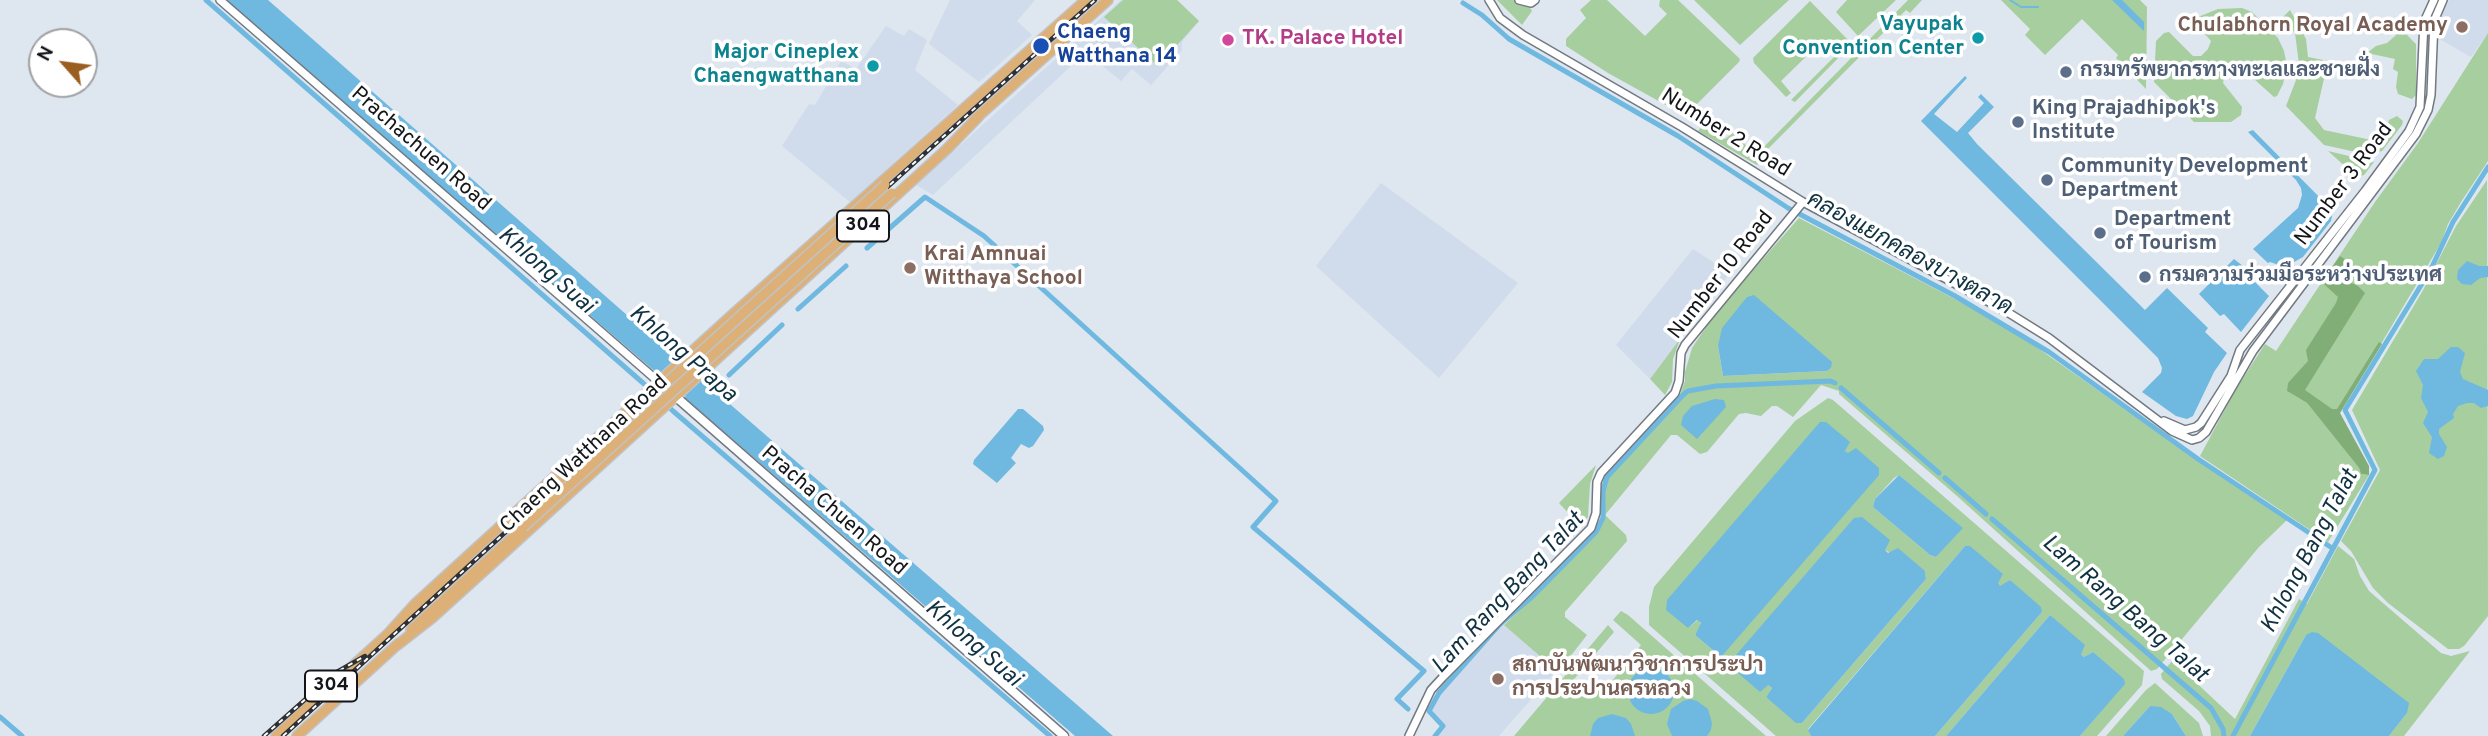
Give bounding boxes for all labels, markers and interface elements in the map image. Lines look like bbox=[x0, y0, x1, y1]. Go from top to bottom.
place label: Vayupak Convention Center bbox=[1782, 13, 1964, 63]
place label: Chulabhorn Royal Academy bbox=[2178, 14, 2448, 40]
marker: Chulabhorn Royal Academy bbox=[2454, 19, 2470, 35]
place label: Chaeng Watthana 14 bbox=[1057, 21, 1177, 71]
place label: TK. Palace Hotel bbox=[1242, 27, 1403, 53]
north arrow bbox=[28, 28, 98, 98]
marker: Vayupak Convention Center bbox=[1970, 30, 1986, 46]
marker: TK. Palace Hotel bbox=[1220, 32, 1236, 48]
marker: Chaeng Watthana 14 bbox=[1031, 36, 1051, 56]
place label: Major Cineplex Chaengwatthana bbox=[693, 41, 859, 91]
text: N bbox=[32, 42, 60, 66]
marker: Major Cineplex Chaengwatthana bbox=[865, 58, 881, 74]
place label: กรมทรัพยากรทางทะเลและชายฝั่ง bbox=[2080, 59, 2380, 85]
marker: กรมทรัพยากรทางทะเลและชายฝั่ง bbox=[2058, 64, 2074, 80]
street label: Prachachuen Road bbox=[345, 82, 495, 218]
street label: Number 2 Road bbox=[1656, 84, 1794, 184]
place label: King Prajadhipok's Institute bbox=[2032, 97, 2216, 147]
marker: King Prajadhipok's Institute bbox=[2010, 114, 2026, 130]
street label: Number 3 Road bbox=[2291, 118, 2399, 252]
place label: Community Development Department bbox=[2061, 155, 2308, 205]
marker: Community Development Department bbox=[2039, 172, 2055, 188]
water label: คลองแยกคลองบางตลาด bbox=[1801, 187, 2017, 323]
street label: Number 10 Road bbox=[1664, 207, 1780, 345]
place label: Department of Tourism bbox=[2114, 208, 2231, 258]
road number: 304 bbox=[837, 210, 889, 242]
water label: Khlong Suai bbox=[491, 223, 599, 321]
marker: Department of Tourism bbox=[2092, 225, 2108, 241]
place label: Krai Amnuai Witthaya School bbox=[924, 243, 1083, 293]
marker: Krai Amnuai Witthaya School bbox=[902, 260, 918, 276]
place label: กรมความร่วมมือระหว่างประเทศ bbox=[2159, 264, 2442, 290]
marker: กรมความร่วมมือระหว่างประเทศ bbox=[2137, 269, 2153, 285]
water label: Khlong Prapa bbox=[622, 301, 742, 409]
street label: Chaeng Watthana Road bbox=[496, 371, 674, 539]
street label: Pracha Chuen Road bbox=[755, 442, 911, 582]
water label: Khlong Bang Talat bbox=[2256, 466, 2366, 638]
water label: Lam Rang Bang Talat bbox=[1427, 508, 1591, 680]
water label: Lam Rang Bang Talat bbox=[2035, 530, 2213, 690]
water label: Khlong Suai bbox=[918, 596, 1026, 694]
place label: สถาบันพัฒนาวิชาการประปา การประปานครหลวง bbox=[1512, 654, 1764, 704]
road number: 304 bbox=[305, 670, 357, 702]
marker: สถาบันพัฒนาวิชาการประปา การประปานครหลวง bbox=[1490, 671, 1506, 687]

